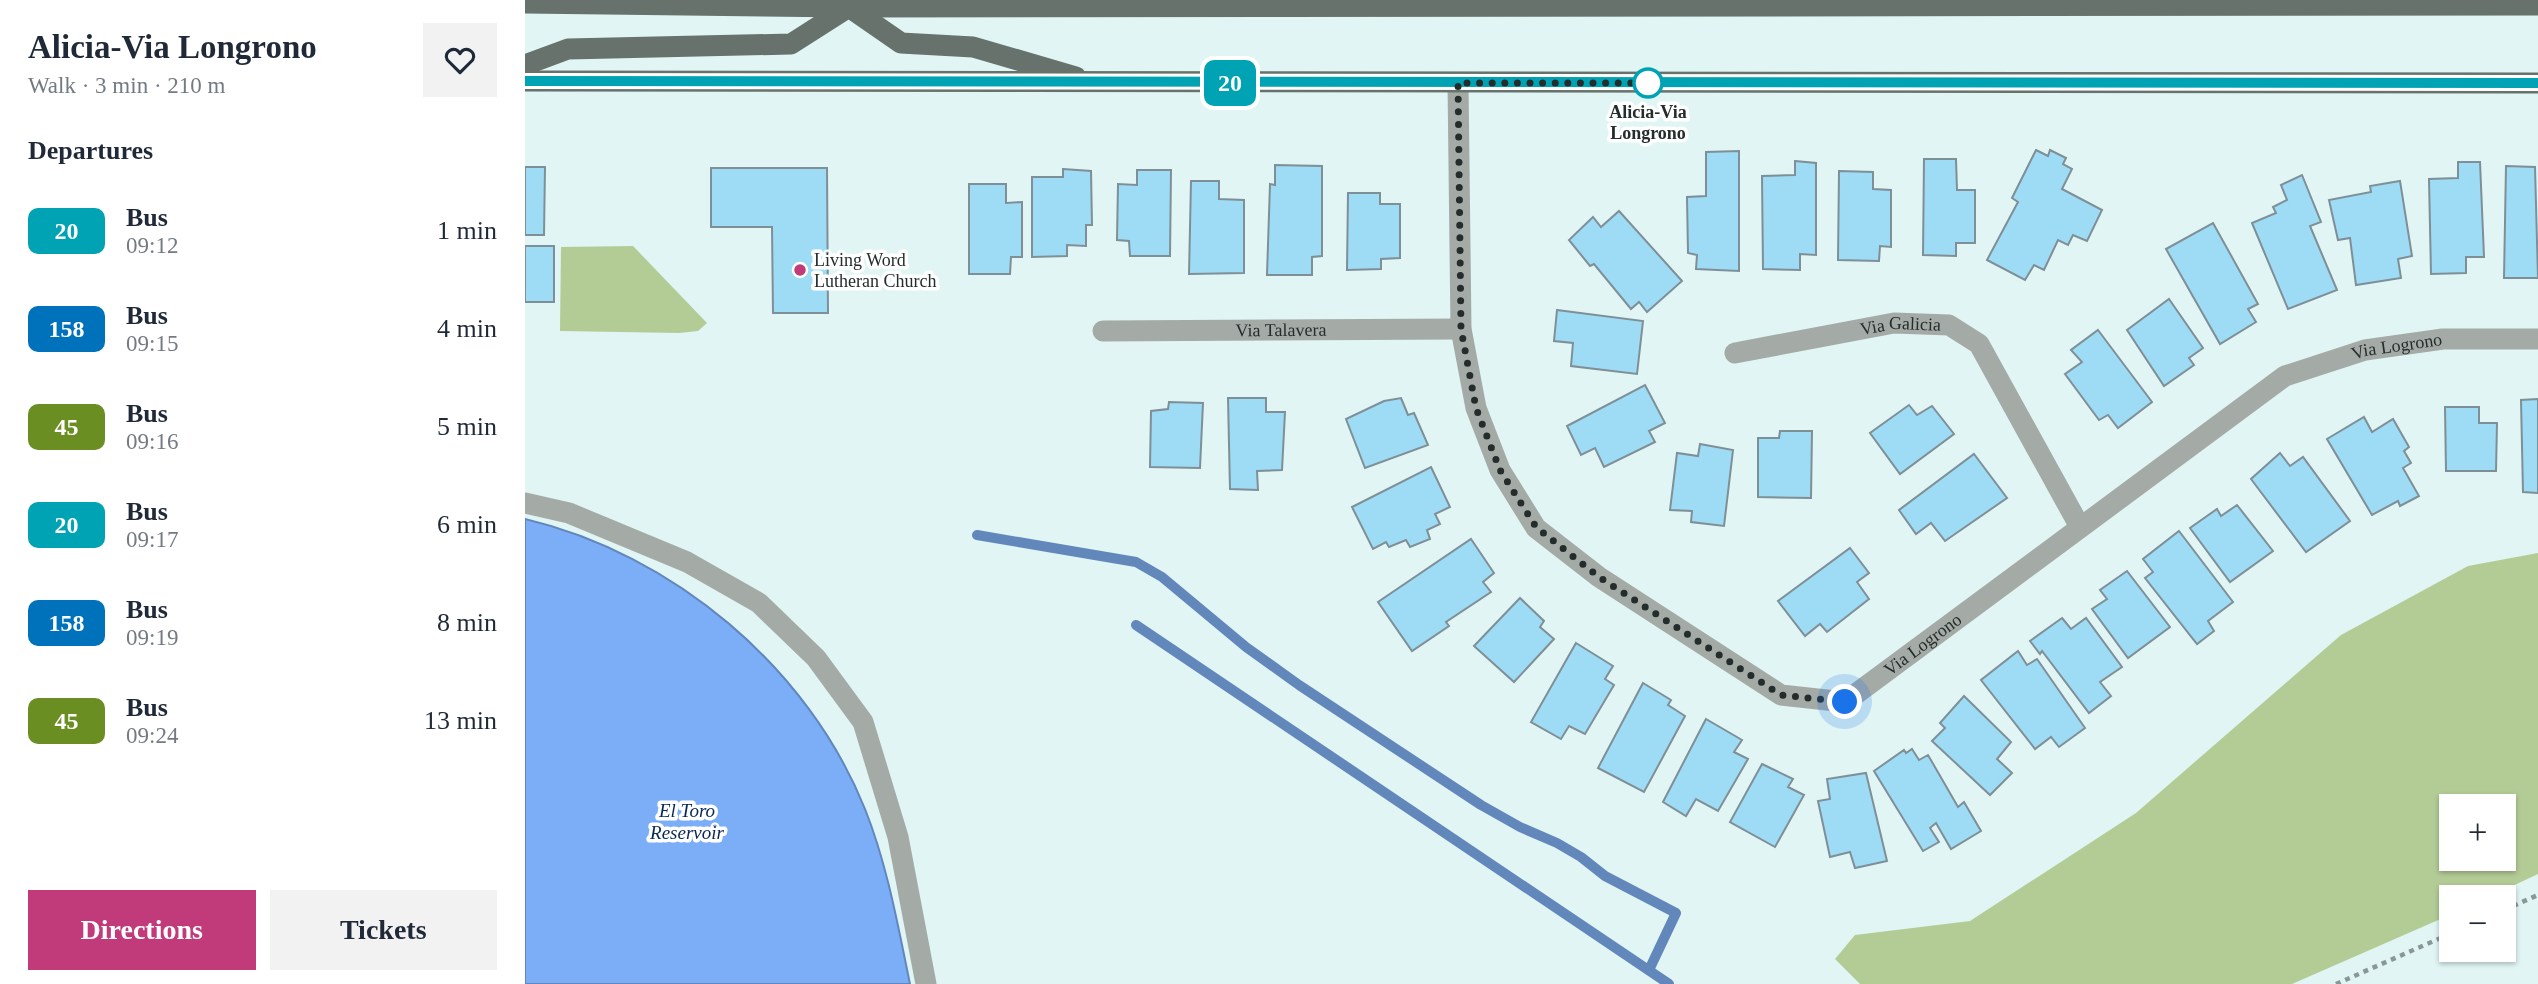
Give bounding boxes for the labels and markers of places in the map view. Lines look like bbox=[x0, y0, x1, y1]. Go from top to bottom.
marker: Alicia-Via Longrono bbox=[1633, 68, 1663, 98]
place label: Alicia-Via Longrono bbox=[1609, 102, 1687, 143]
place label: Living Word Lutheran Church bbox=[814, 250, 936, 291]
marker: Living Word Lutheran Church bbox=[792, 262, 808, 278]

